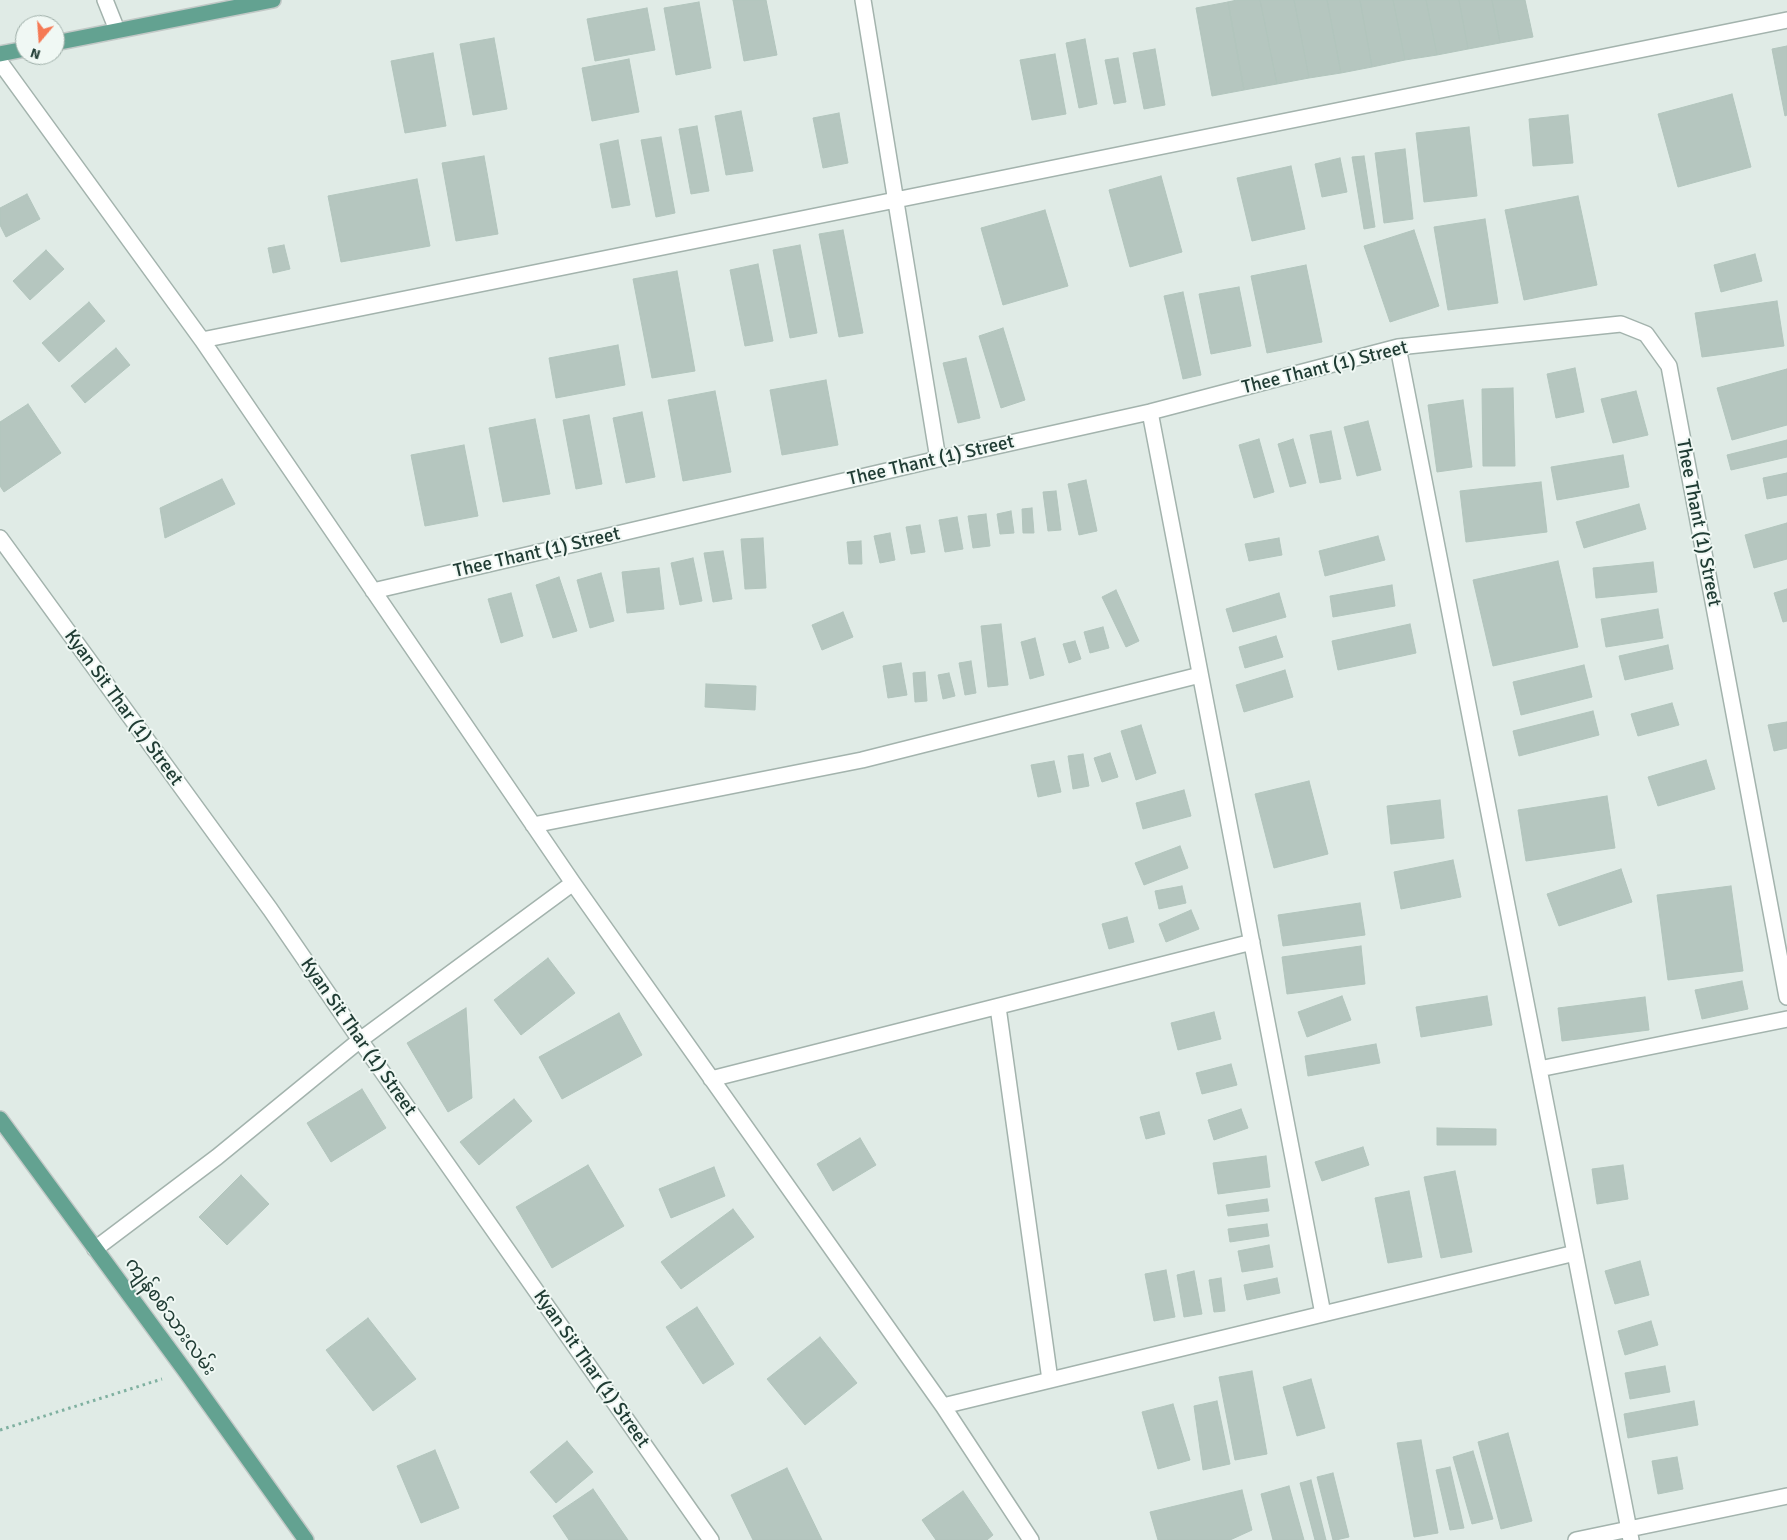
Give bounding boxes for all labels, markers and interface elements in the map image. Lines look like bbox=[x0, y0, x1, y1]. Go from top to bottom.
north arrow bbox=[15, 15, 65, 65]
text: N bbox=[28, 44, 43, 63]
street label: Thee Thant (1) Street bbox=[1240, 336, 1410, 400]
street label: Thee Thant (1) Street bbox=[846, 431, 1016, 491]
street label: Thee Thant (1) Street bbox=[1671, 437, 1725, 609]
street label: Thee Thant (1) Street bbox=[452, 523, 622, 583]
street label: Kyan Sit Thar (1) Street bbox=[59, 626, 187, 790]
street label: Kyan Sit Thar (1) Street bbox=[295, 954, 421, 1120]
street label: ကျန်စစ်သားလမ်း bbox=[120, 1254, 220, 1380]
street label: Kyan Sit Thar (1) Street bbox=[528, 1286, 654, 1452]

